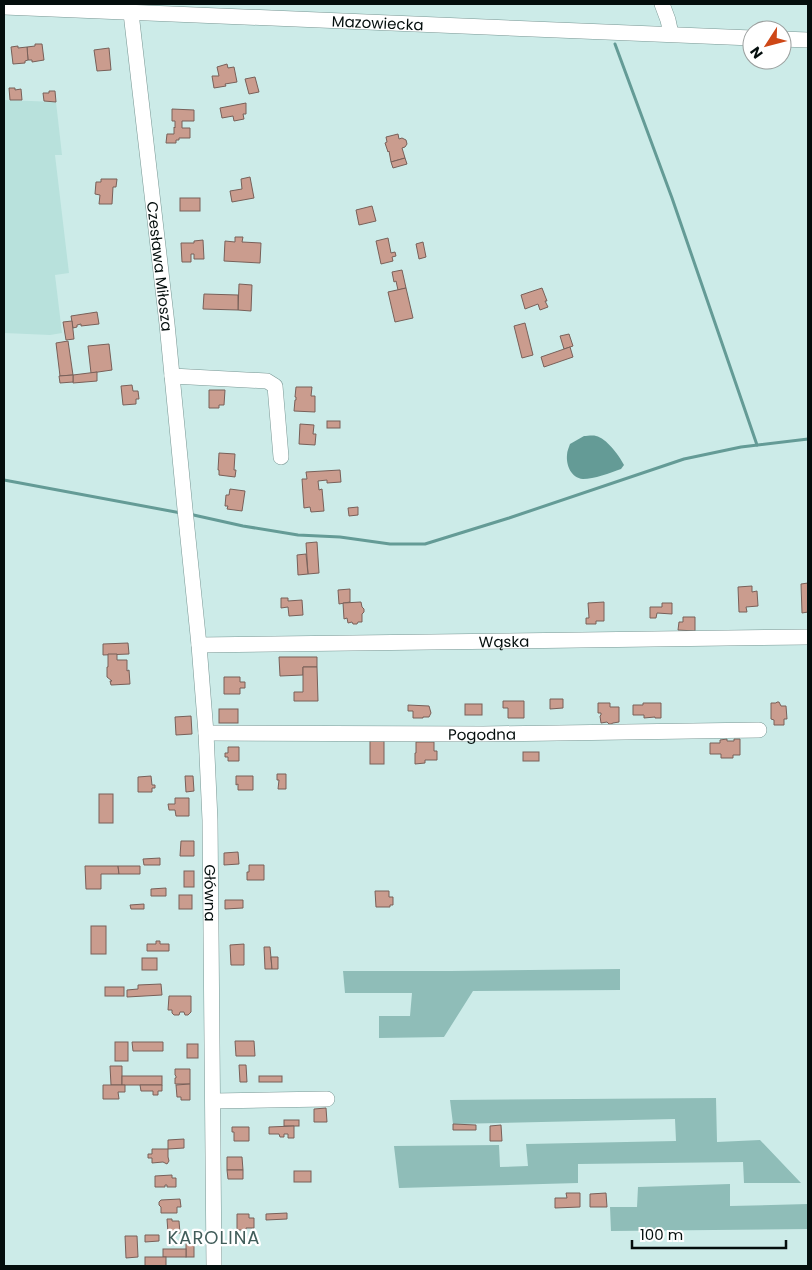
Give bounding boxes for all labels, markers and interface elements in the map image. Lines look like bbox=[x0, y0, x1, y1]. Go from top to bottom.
street label: Mazowiecka bbox=[331, 10, 424, 35]
north arrow bbox=[742, 20, 792, 70]
text: N bbox=[745, 43, 768, 63]
street label: Czesława Miłosza bbox=[142, 200, 178, 332]
street label: Wąska bbox=[479, 630, 529, 652]
street label: Pogodna bbox=[448, 723, 516, 745]
street label: Główna bbox=[200, 864, 221, 922]
scale bar bbox=[632, 1218, 786, 1250]
text: 100 m bbox=[640, 1224, 683, 1245]
district label: KAROLINA bbox=[168, 1225, 261, 1250]

